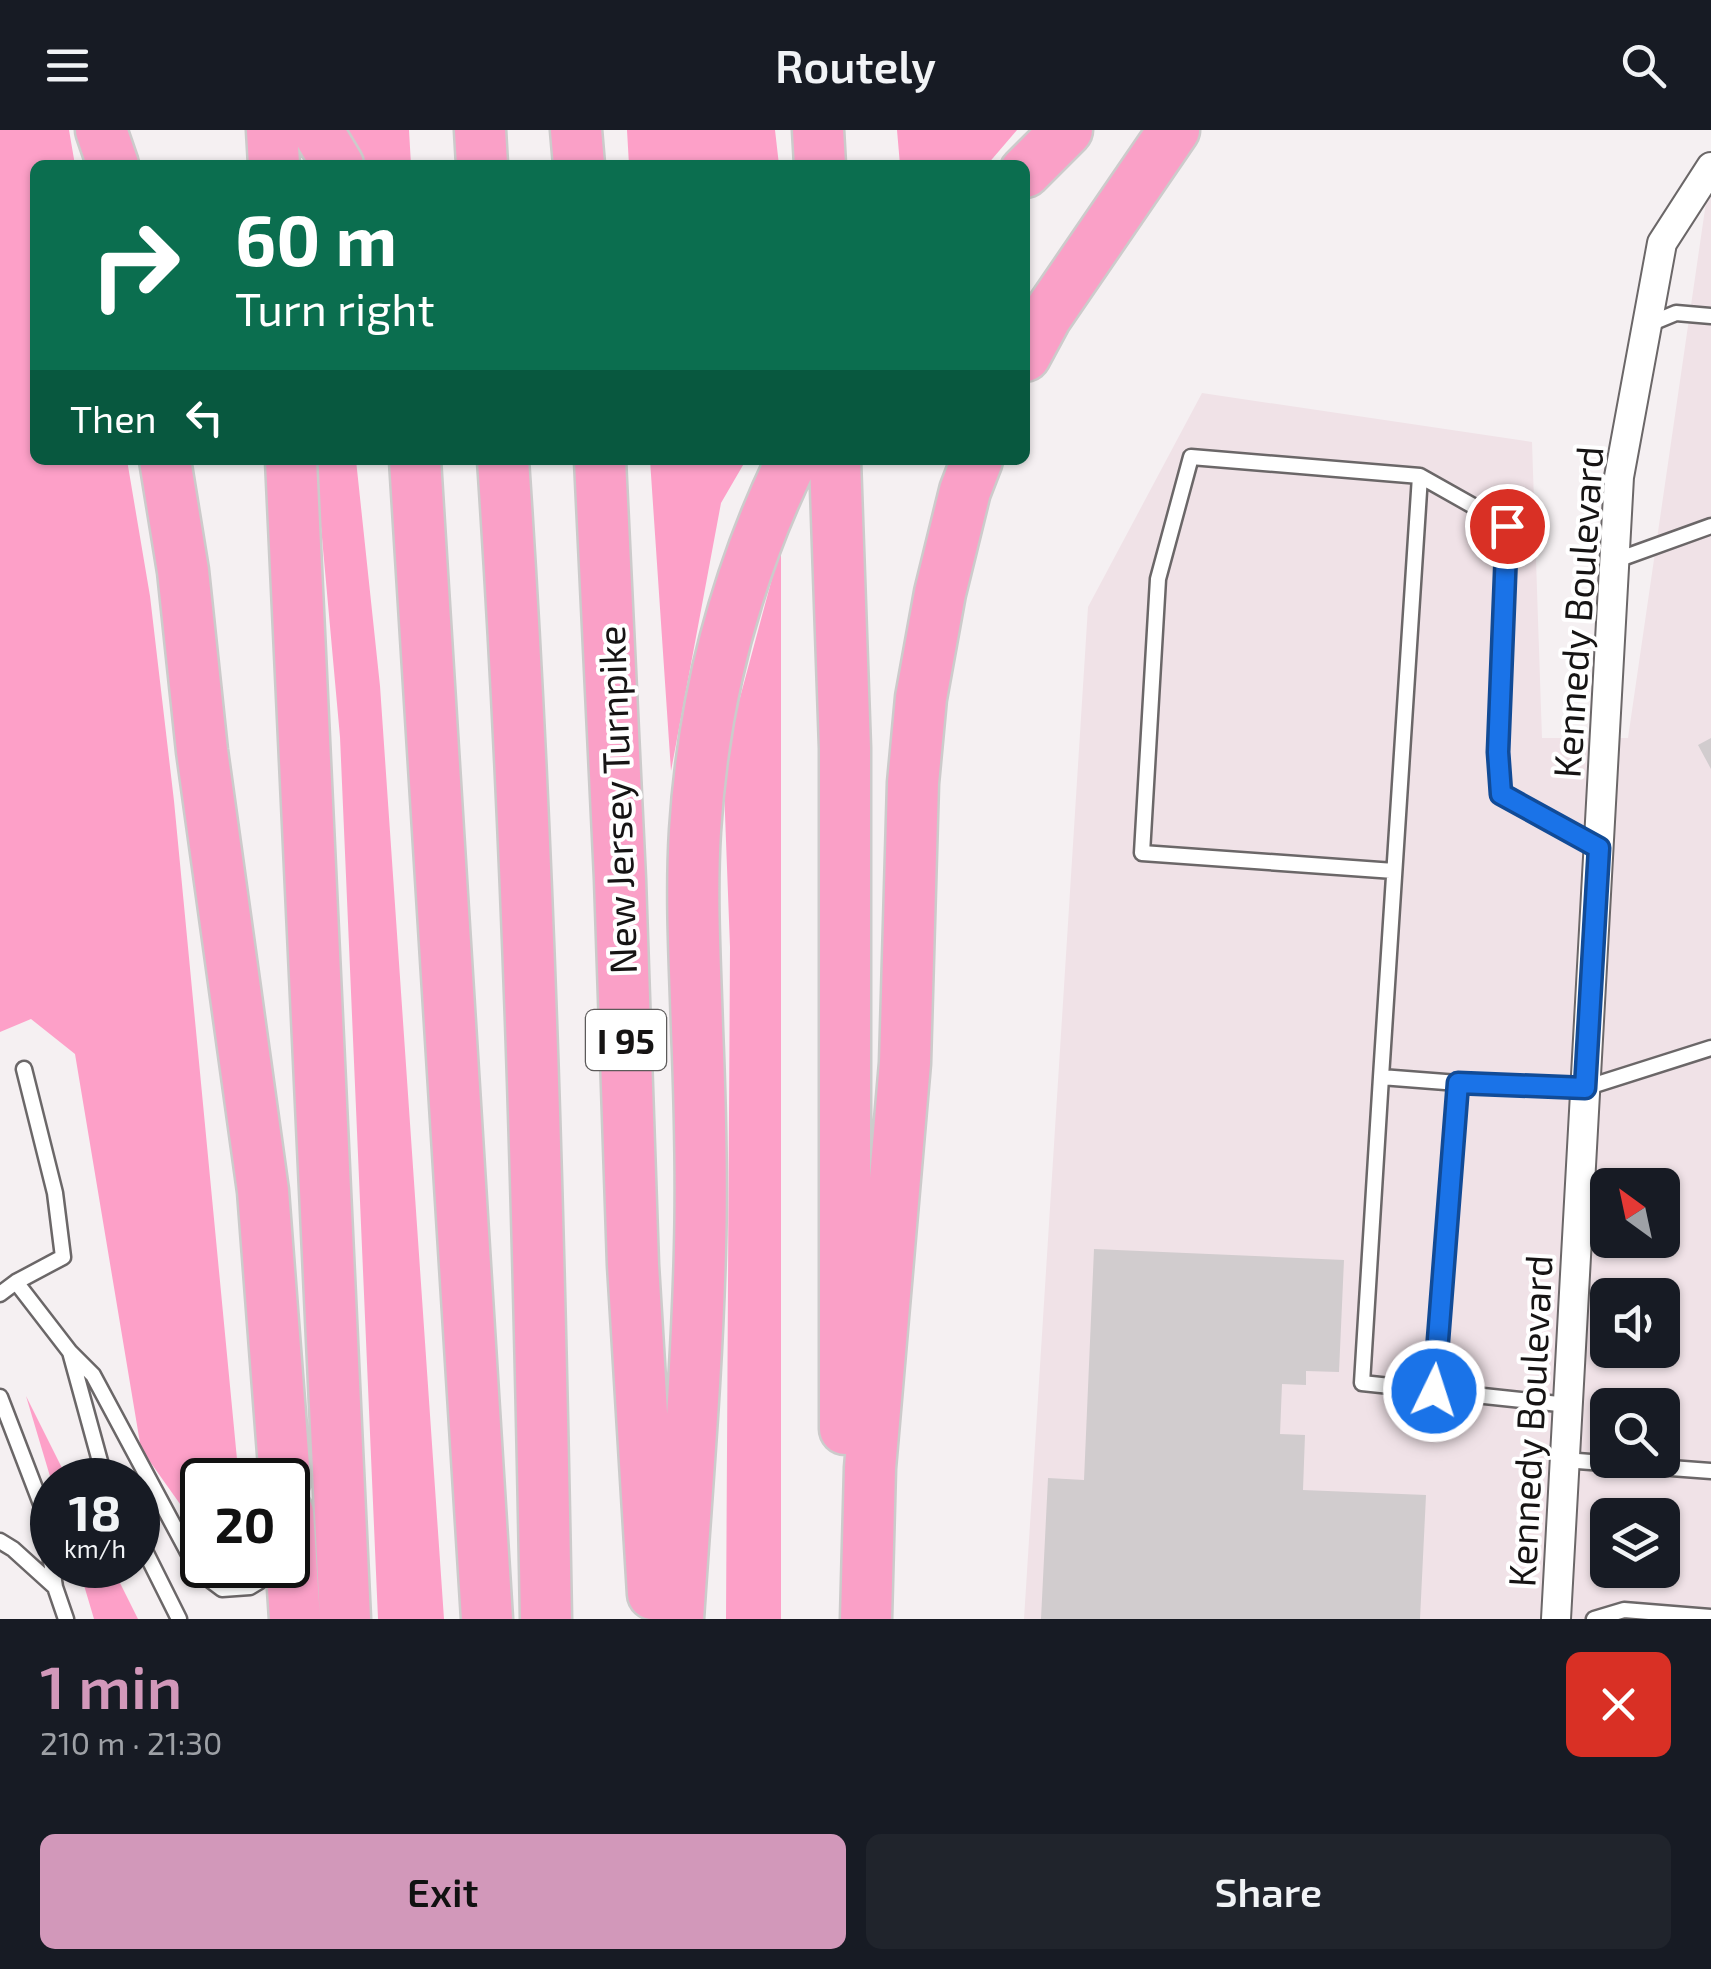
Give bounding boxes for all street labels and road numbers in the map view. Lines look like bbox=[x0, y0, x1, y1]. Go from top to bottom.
street label: Kennedy Boulevard bbox=[1542, 445, 1612, 779]
street label: New Jersey Turnpike bbox=[587, 625, 645, 975]
road number: I 95 bbox=[586, 1010, 666, 1070]
street label: Kennedy Boulevard bbox=[1497, 1254, 1561, 1588]

